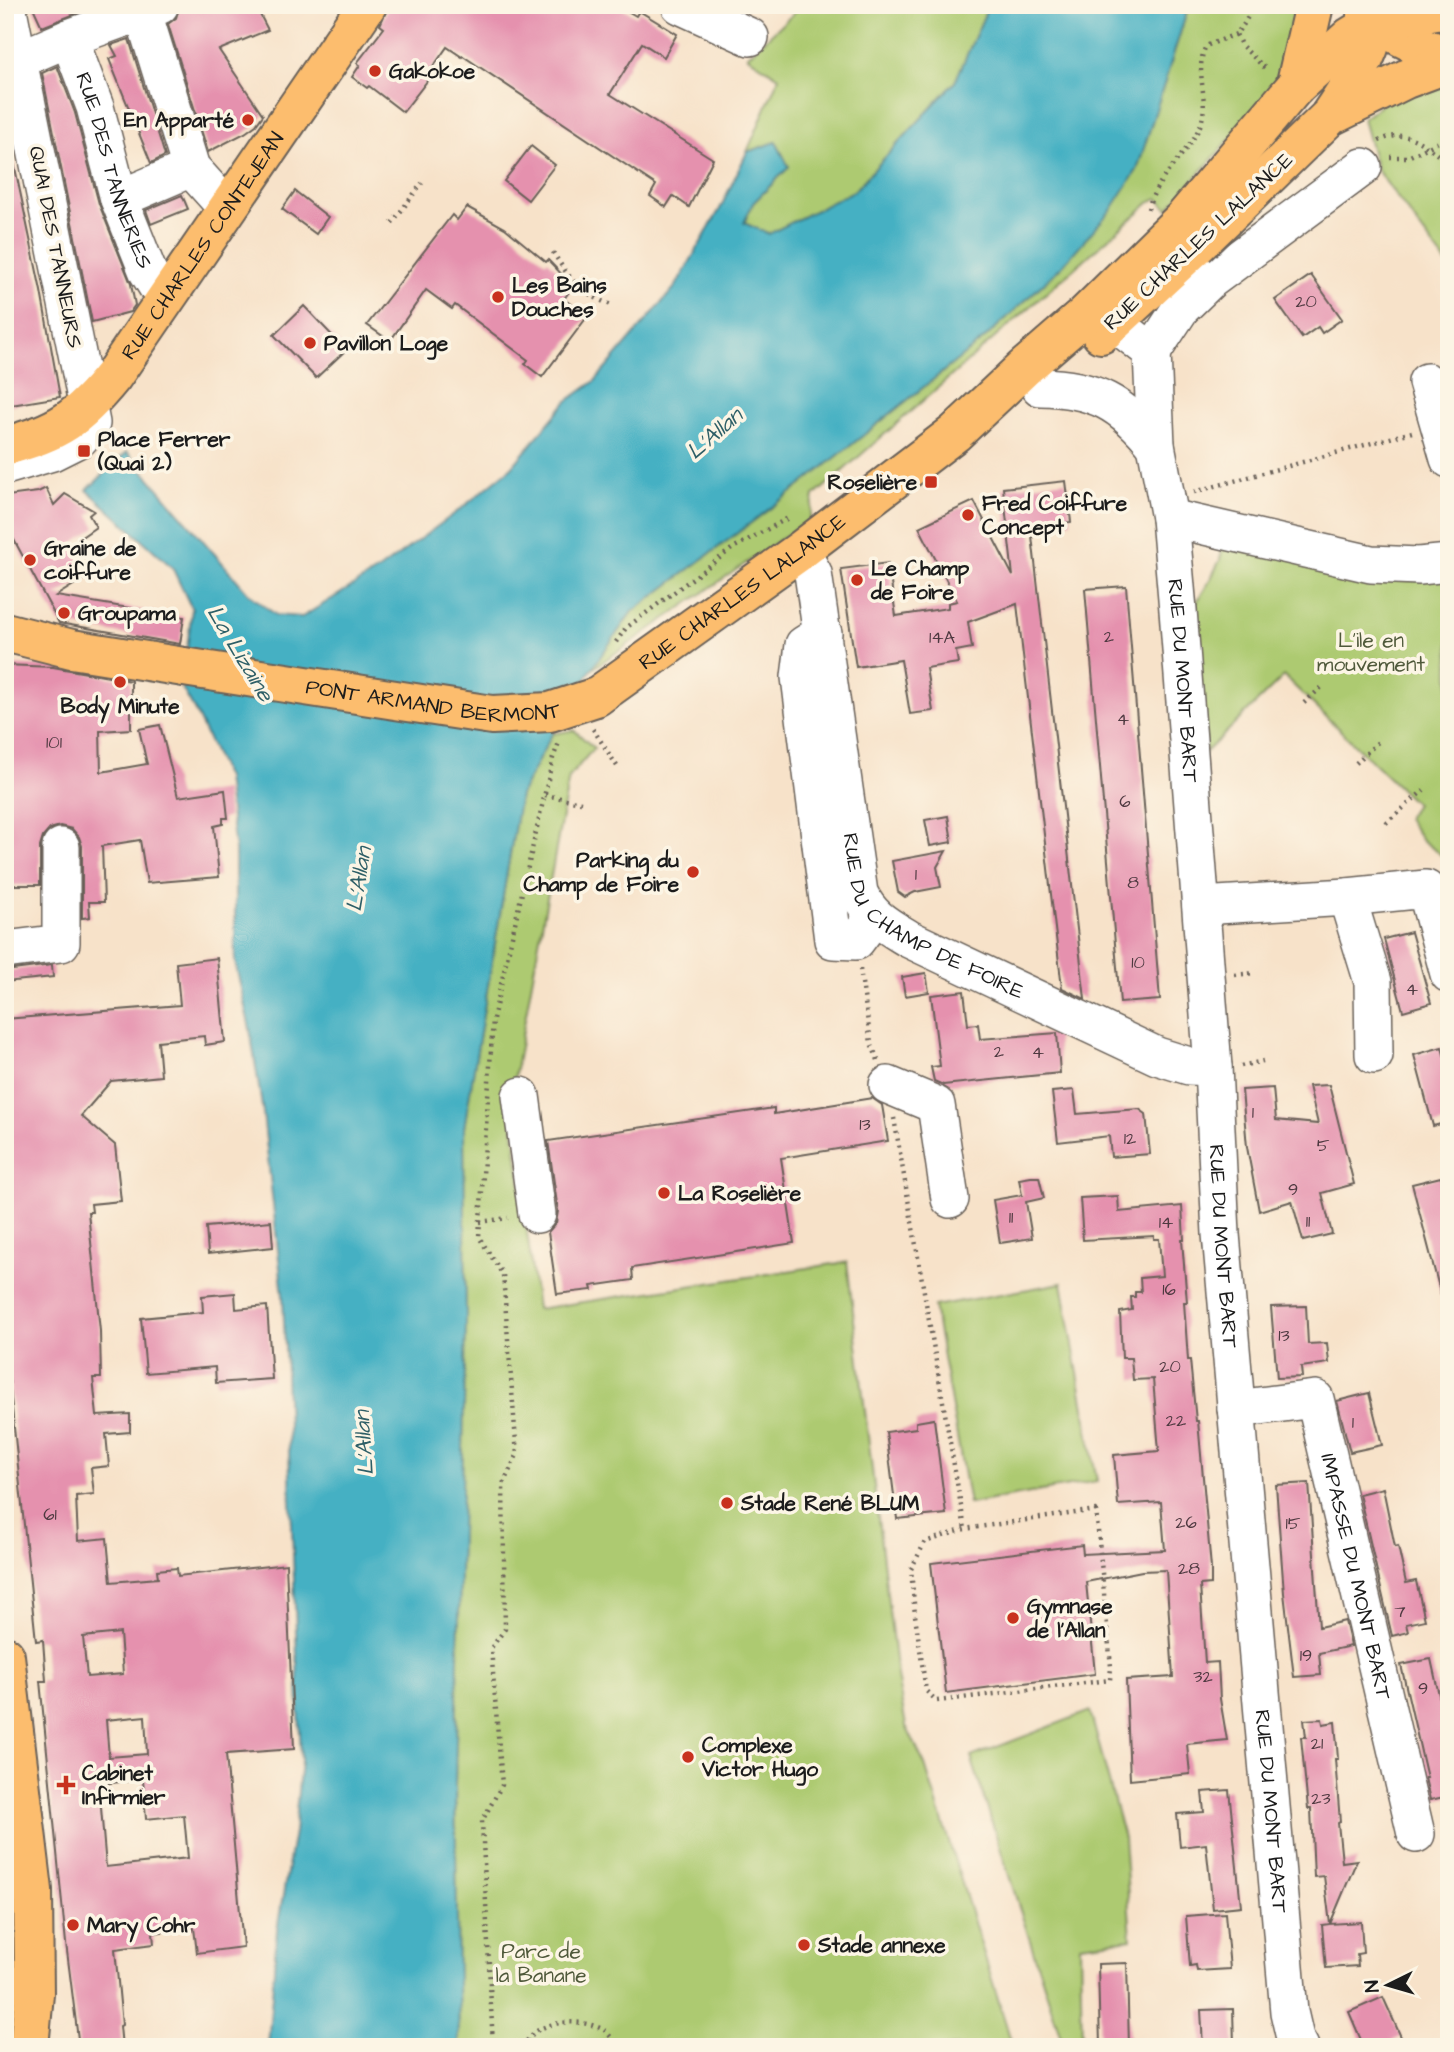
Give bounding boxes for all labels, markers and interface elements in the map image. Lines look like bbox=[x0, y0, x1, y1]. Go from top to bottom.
place label: Gakokoe bbox=[389, 57, 476, 86]
marker: Gakokoe bbox=[367, 63, 383, 79]
street label: RUE DES TANNERIES bbox=[68, 68, 159, 273]
place label: En Apparté bbox=[124, 106, 235, 136]
marker: En Apparté bbox=[240, 112, 256, 128]
street label: RUE CHARLES CONTEJEAN bbox=[114, 126, 291, 366]
street label: QUAI DES TANNEURS bbox=[22, 144, 89, 351]
street label: RUE CHARLES LALANCE bbox=[1097, 145, 1300, 337]
place label: Les Bains Douches bbox=[512, 271, 607, 324]
marker: Les Bains Douches bbox=[490, 289, 506, 305]
house number: 20 bbox=[1295, 289, 1317, 314]
place label: Pavillon Loge bbox=[324, 329, 449, 360]
marker: Pavillon Loge bbox=[302, 335, 318, 351]
water label: L'Allan bbox=[680, 399, 751, 467]
place label: Place Ferrer (Quai 2) bbox=[97, 425, 231, 478]
marker: Place Ferrer (Quai 2) bbox=[76, 443, 92, 459]
place label: Roselière bbox=[828, 468, 918, 497]
marker: Roselière bbox=[923, 474, 939, 490]
place label: Fred Coiffure Concept bbox=[982, 489, 1128, 543]
street label: RUE CHARLES LALANCE bbox=[633, 507, 852, 677]
marker: Fred Coiffure Concept bbox=[960, 507, 976, 523]
place label: Graine de coiffure bbox=[44, 534, 137, 587]
marker: Graine de coiffure bbox=[22, 552, 38, 568]
place label: Le Champ de Foire bbox=[870, 554, 970, 607]
marker: Le Champ de Foire bbox=[849, 572, 865, 588]
street label: RUE DU MONT BART bbox=[1160, 578, 1205, 785]
place label: Groupama bbox=[78, 599, 176, 629]
water label: La Lizaine bbox=[199, 600, 282, 709]
marker: Groupama bbox=[56, 605, 72, 621]
house number: 2 bbox=[1104, 624, 1115, 649]
house number: 14A bbox=[929, 625, 956, 650]
park label: L'ile en mouvement bbox=[1317, 626, 1425, 679]
street label: PONT ARMAND BERMONT bbox=[304, 672, 566, 730]
marker: Body Minute bbox=[112, 674, 128, 690]
place label: Body Minute bbox=[60, 692, 180, 724]
house number: 4 bbox=[1117, 707, 1129, 732]
house number: 101 bbox=[46, 730, 62, 755]
house number: 6 bbox=[1119, 789, 1131, 814]
street label: RUE DU CHAMP DE FOIRE bbox=[836, 831, 1029, 1006]
water label: L'Allan bbox=[338, 842, 380, 914]
place label: Parking du Champ de Foire bbox=[524, 846, 680, 900]
house number: 1 bbox=[915, 862, 917, 887]
marker: Parking du Champ de Foire bbox=[685, 864, 701, 880]
house number: 8 bbox=[1127, 870, 1139, 895]
house number: 10 bbox=[1131, 950, 1145, 975]
house number: 4 bbox=[1406, 977, 1418, 1002]
house number: 2 bbox=[994, 1039, 1005, 1064]
house number: 4 bbox=[1032, 1040, 1044, 1065]
house number: 1 bbox=[1252, 1100, 1254, 1125]
house number: 13 bbox=[859, 1112, 871, 1137]
house number: 12 bbox=[1124, 1126, 1137, 1151]
house number: 5 bbox=[1317, 1133, 1330, 1158]
street label: RUE DU MONT BART bbox=[1202, 1144, 1245, 1350]
house number: 9 bbox=[1288, 1177, 1298, 1202]
place label: La Roselière bbox=[678, 1179, 802, 1208]
marker: La Roselière bbox=[656, 1185, 672, 1201]
house number: 11 bbox=[1009, 1205, 1013, 1230]
house number: 11 bbox=[1306, 1209, 1310, 1234]
house number: 14 bbox=[1159, 1210, 1173, 1235]
house number: 16 bbox=[1162, 1277, 1176, 1302]
house number: 13 bbox=[1278, 1323, 1290, 1348]
house number: 20 bbox=[1159, 1354, 1181, 1379]
water label: L'Allan bbox=[346, 1407, 382, 1476]
house number: 22 bbox=[1166, 1408, 1187, 1433]
house number: 1 bbox=[1352, 1410, 1354, 1435]
street label: IMPASSE DU MONT BART bbox=[1313, 1451, 1399, 1704]
place label: Stade René BLUM bbox=[740, 1489, 920, 1518]
marker: Stade René BLUM bbox=[719, 1495, 735, 1511]
house number: 61 bbox=[43, 1502, 57, 1527]
house number: 26 bbox=[1175, 1510, 1197, 1535]
house number: 15 bbox=[1285, 1511, 1301, 1536]
house number: 28 bbox=[1178, 1556, 1200, 1581]
place label: Gymnase de l'Allan bbox=[1026, 1592, 1113, 1645]
house number: 7 bbox=[1394, 1599, 1406, 1624]
marker: Gymnase de l'Allan bbox=[1005, 1610, 1021, 1626]
house number: 19 bbox=[1300, 1643, 1312, 1668]
house number: 32 bbox=[1193, 1664, 1213, 1689]
house number: 9 bbox=[1418, 1676, 1428, 1701]
street label: RUE DU MONT BART bbox=[1248, 1708, 1294, 1915]
place label: Complexe Victor Hugo bbox=[701, 1731, 818, 1786]
house number: 21 bbox=[1311, 1731, 1323, 1756]
marker: Complexe Victor Hugo bbox=[680, 1749, 696, 1765]
place label: Cabinet Infirmier bbox=[82, 1759, 166, 1812]
marker: Cabinet Infirmier bbox=[56, 1775, 76, 1795]
house number: 23 bbox=[1311, 1786, 1331, 1811]
place label: Mary Cohr bbox=[87, 1911, 196, 1943]
marker: Mary Cohr bbox=[65, 1917, 81, 1933]
place label: Stade annexe bbox=[817, 1931, 946, 1960]
park label: Parc de la Banane bbox=[495, 1937, 587, 1990]
marker: Stade annexe bbox=[796, 1937, 812, 1953]
north arrow bbox=[1352, 1951, 1422, 2021]
text: N bbox=[1359, 1979, 1387, 1993]

